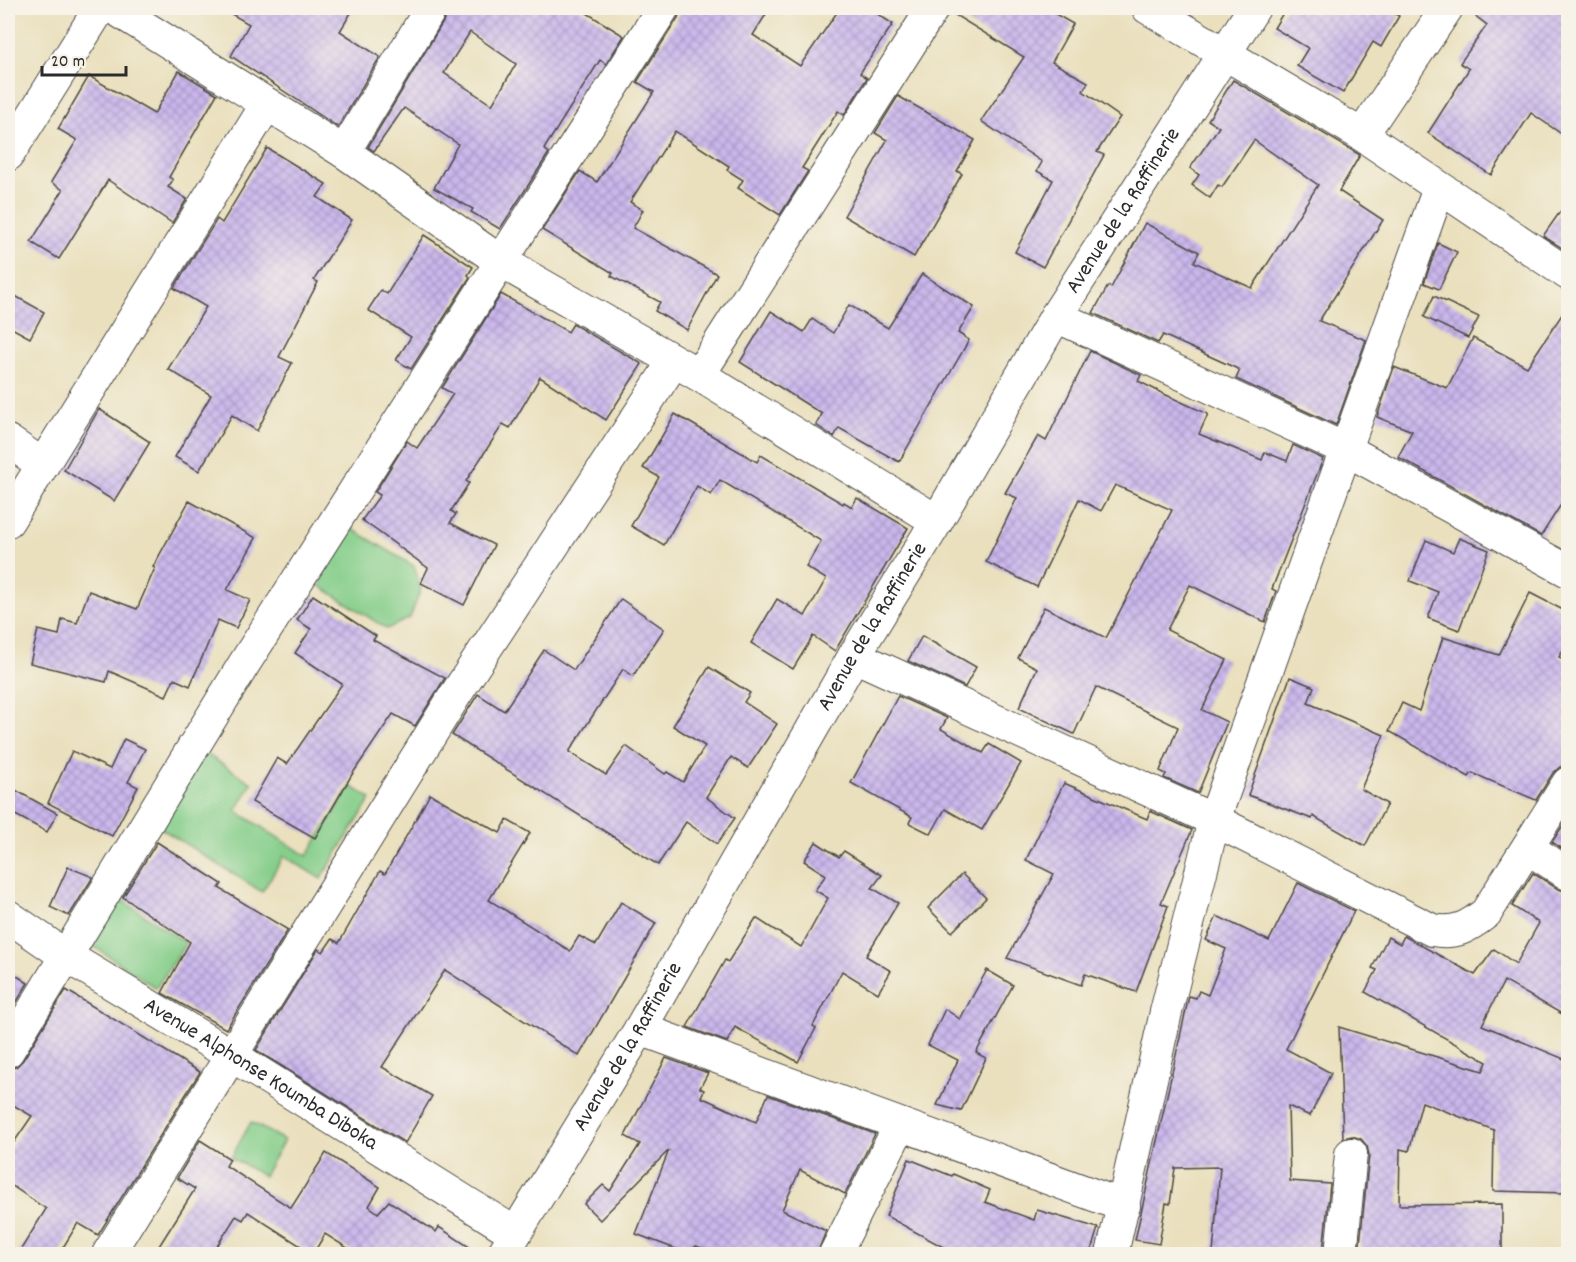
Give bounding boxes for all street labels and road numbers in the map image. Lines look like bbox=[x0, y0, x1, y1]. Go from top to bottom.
street label: Avenue de la Raffinerie bbox=[1059, 122, 1189, 300]
street label: Avenue de la Raffinerie bbox=[810, 537, 936, 717]
street label: Avenue de la Raffinerie bbox=[566, 957, 691, 1137]
street label: Avenue Alphonse Koumba Diboka bbox=[137, 990, 384, 1159]

